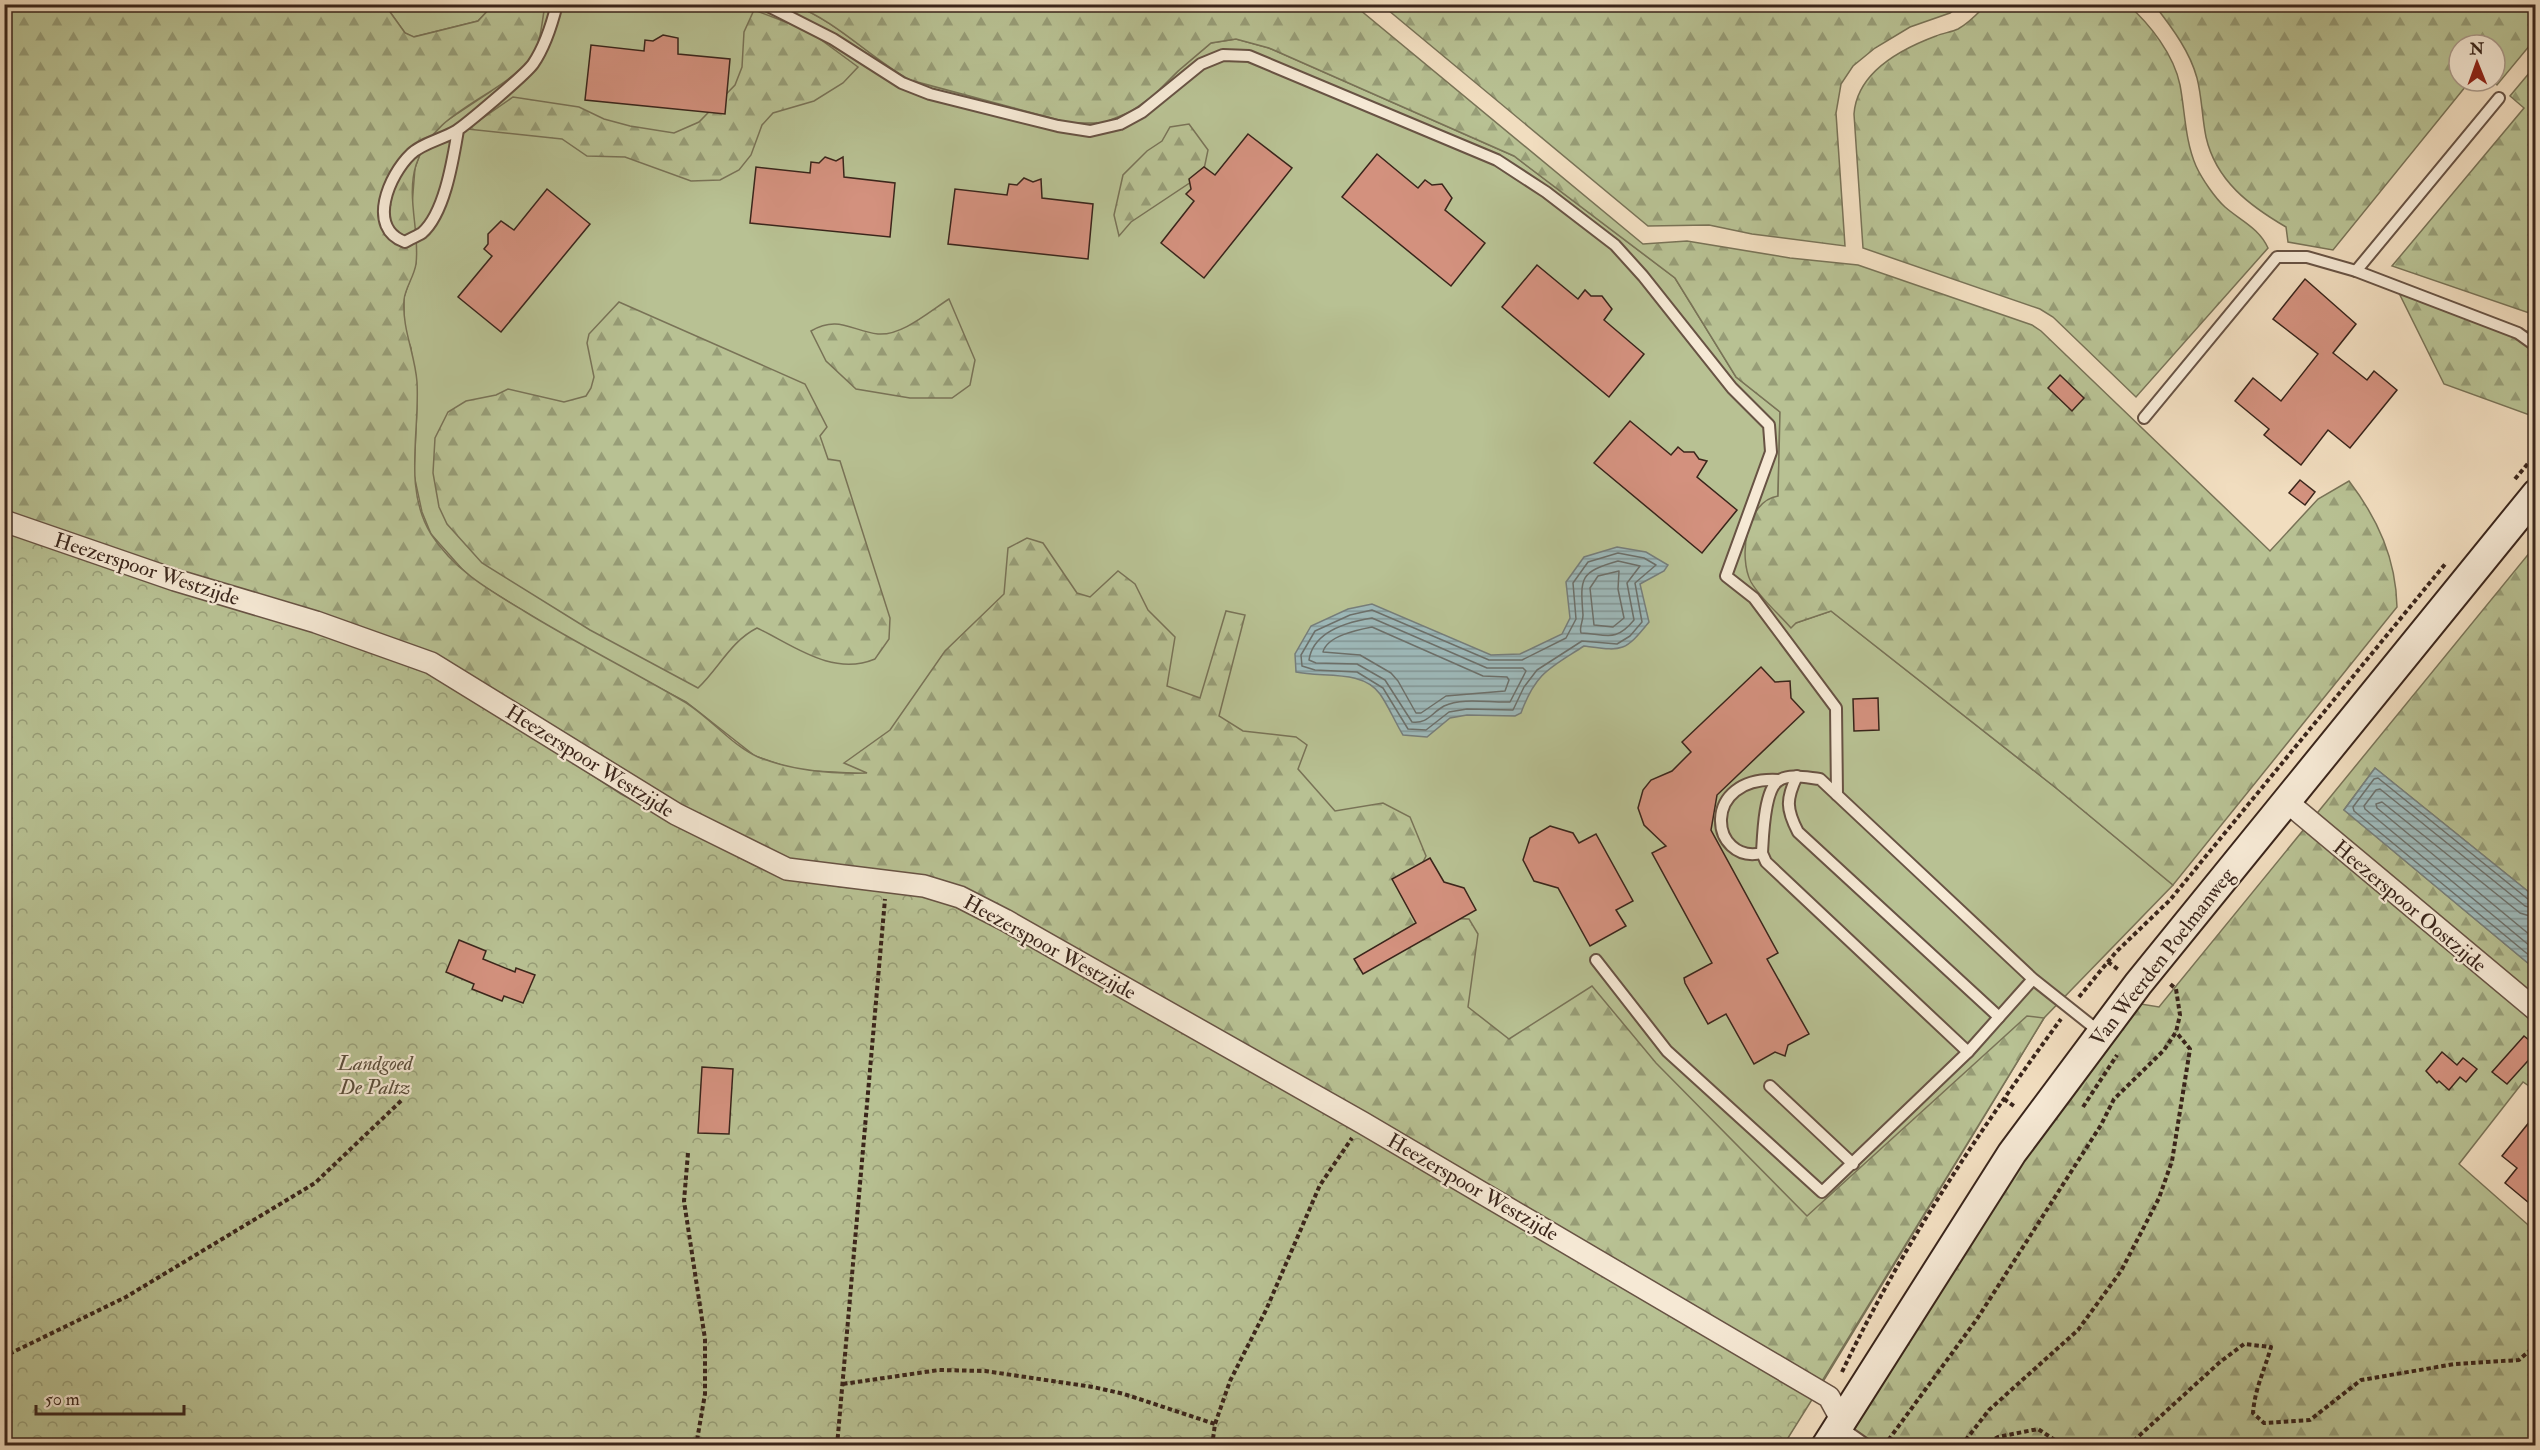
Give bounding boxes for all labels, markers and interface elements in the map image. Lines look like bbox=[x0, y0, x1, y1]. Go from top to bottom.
north arrow bbox=[2447, 33, 2507, 93]
text: N bbox=[2468, 39, 2485, 59]
street label: Heezerspoor Westzijde bbox=[51, 527, 243, 612]
street label: Heezerspoor Westzijde bbox=[501, 699, 679, 824]
street label: Heezerspoor Oostzijde bbox=[2327, 834, 2492, 979]
street label: Van Weerden Poelmanweg bbox=[2084, 862, 2241, 1052]
street label: Heezerspoor Westzijde bbox=[959, 889, 1141, 1006]
park label: Landgoed De Paltz bbox=[336, 1050, 414, 1101]
street label: Heezerspoor Westzijde bbox=[1382, 1127, 1563, 1248]
scale bar bbox=[36, 1378, 184, 1416]
text: 50 m bbox=[45, 1388, 80, 1411]

